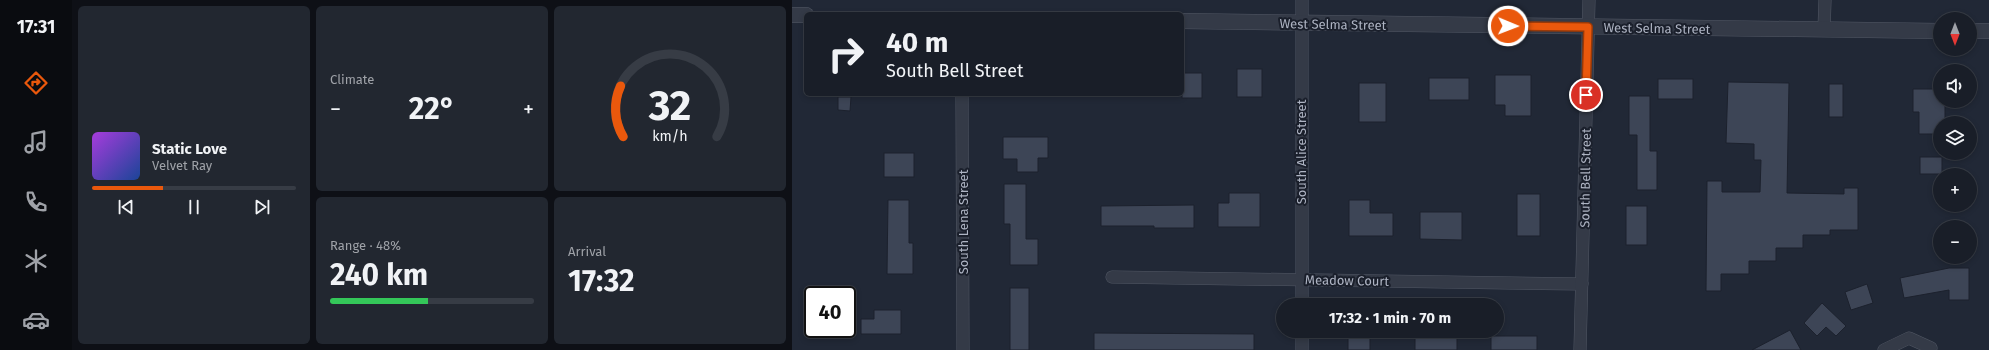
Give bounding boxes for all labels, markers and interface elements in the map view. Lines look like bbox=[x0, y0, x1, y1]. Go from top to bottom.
position arrow bbox=[1487, 5, 1529, 47]
north arrow bbox=[1933, 12, 1977, 56]
map controls bbox=[1933, 12, 1977, 264]
text: 17:31 bbox=[17, 16, 55, 38]
street label: West Selma Street bbox=[1279, 16, 1387, 33]
street label: West Selma Street bbox=[1603, 20, 1711, 37]
text: 40 m bbox=[886, 26, 949, 59]
icon: right bbox=[820, 28, 872, 80]
text: South Bell Street bbox=[886, 60, 1024, 82]
button: sound bbox=[1933, 64, 1977, 108]
icon: directions bbox=[22, 69, 50, 97]
text: Climate bbox=[330, 72, 374, 87]
pin bbox=[1569, 78, 1603, 112]
text: 32 bbox=[648, 80, 691, 130]
icon: arrive bbox=[1575, 84, 1597, 106]
text: 22° bbox=[409, 91, 455, 127]
text: − bbox=[330, 96, 341, 123]
text: + bbox=[523, 96, 534, 123]
street label: South Alice Street bbox=[1294, 99, 1309, 204]
button: layers bbox=[1933, 116, 1977, 160]
text: km/h bbox=[652, 127, 688, 144]
icon: music bbox=[22, 128, 50, 156]
street label: South Bell Street bbox=[1577, 128, 1594, 228]
text: Static Love bbox=[152, 140, 227, 158]
text: Velvet Ray bbox=[152, 158, 212, 173]
button: + bbox=[1933, 168, 1977, 212]
street label: South Lena Street bbox=[956, 169, 971, 274]
icon: phone bbox=[22, 188, 50, 216]
icon: previous bbox=[115, 196, 137, 218]
icon: pause bbox=[183, 196, 205, 218]
icon: next bbox=[251, 196, 273, 218]
button: − bbox=[1933, 220, 1977, 264]
text: Range · 48% bbox=[330, 238, 401, 253]
text: Arrival bbox=[568, 244, 606, 259]
icon: climate bbox=[22, 247, 50, 275]
text: 240 km bbox=[330, 257, 428, 293]
text: 17:32 bbox=[568, 263, 634, 299]
street label: Meadow Court bbox=[1305, 272, 1389, 289]
speed limit sign: 40 bbox=[804, 286, 856, 338]
icon: car bbox=[22, 306, 50, 334]
text: 17:32 · 1 min · 70 m bbox=[1329, 309, 1451, 327]

